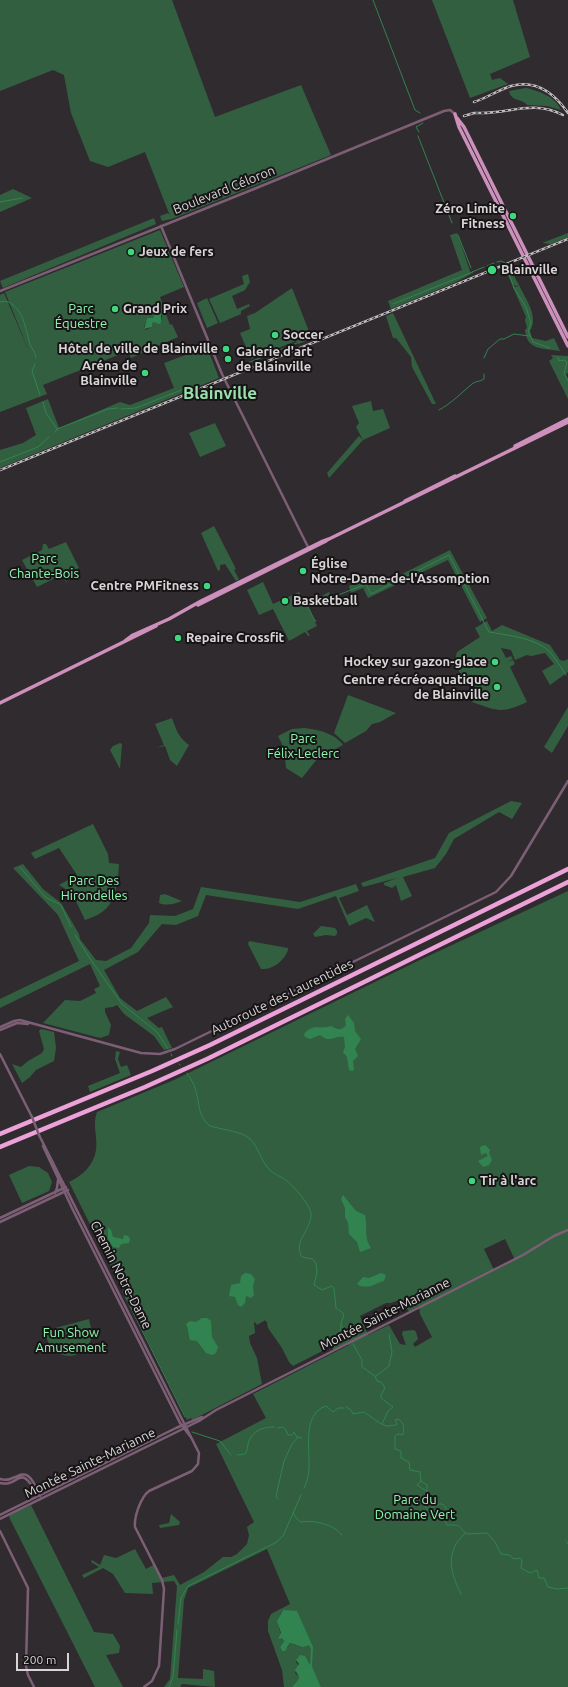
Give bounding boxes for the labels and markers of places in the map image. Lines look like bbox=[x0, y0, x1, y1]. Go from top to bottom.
place label: Zéro Limite Fitness bbox=[435, 201, 505, 232]
marker: Zéro Limite Fitness bbox=[508, 211, 518, 221]
place label: Jeux de fers bbox=[139, 244, 214, 260]
marker: Jeux de fers bbox=[126, 247, 136, 257]
place label: Blainville bbox=[501, 262, 558, 278]
marker: Blainville bbox=[486, 264, 498, 276]
place label: Grand Prix bbox=[123, 301, 187, 317]
marker: Grand Prix bbox=[110, 304, 120, 314]
place label: Soccer bbox=[283, 327, 323, 343]
marker: Soccer bbox=[270, 330, 280, 340]
place label: Hôtel de ville de Blainville bbox=[58, 341, 218, 357]
marker: Hôtel de ville de Blainville bbox=[221, 344, 231, 354]
place label: Galerie d'art de Blainville bbox=[236, 344, 312, 375]
marker: Galerie d'art de Blainville bbox=[223, 354, 233, 364]
place label: Aréna de Blainville bbox=[80, 358, 137, 389]
marker: Aréna de Blainville bbox=[140, 368, 150, 378]
place label: Église Notre-Dame-de-l'Assomption bbox=[311, 556, 490, 587]
marker: Église Notre-Dame-de-l'Assomption bbox=[298, 566, 308, 576]
place label: Centre PMFitness bbox=[91, 578, 199, 594]
marker: Centre PMFitness bbox=[202, 581, 212, 591]
place label: Basketball bbox=[293, 593, 358, 609]
marker: Basketball bbox=[280, 596, 290, 606]
place label: Repaire Crossfit bbox=[186, 630, 284, 646]
marker: Repaire Crossfit bbox=[173, 633, 183, 643]
place label: Hockey sur gazon-glace bbox=[344, 654, 487, 670]
marker: Hockey sur gazon-glace bbox=[490, 657, 500, 667]
place label: Centre récréoaquatique de Blainville bbox=[343, 672, 489, 703]
marker: Centre récréoaquatique de Blainville bbox=[492, 682, 502, 692]
place label: Tir à l'arc bbox=[480, 1173, 536, 1189]
marker: Tir à l'arc bbox=[467, 1176, 477, 1186]

